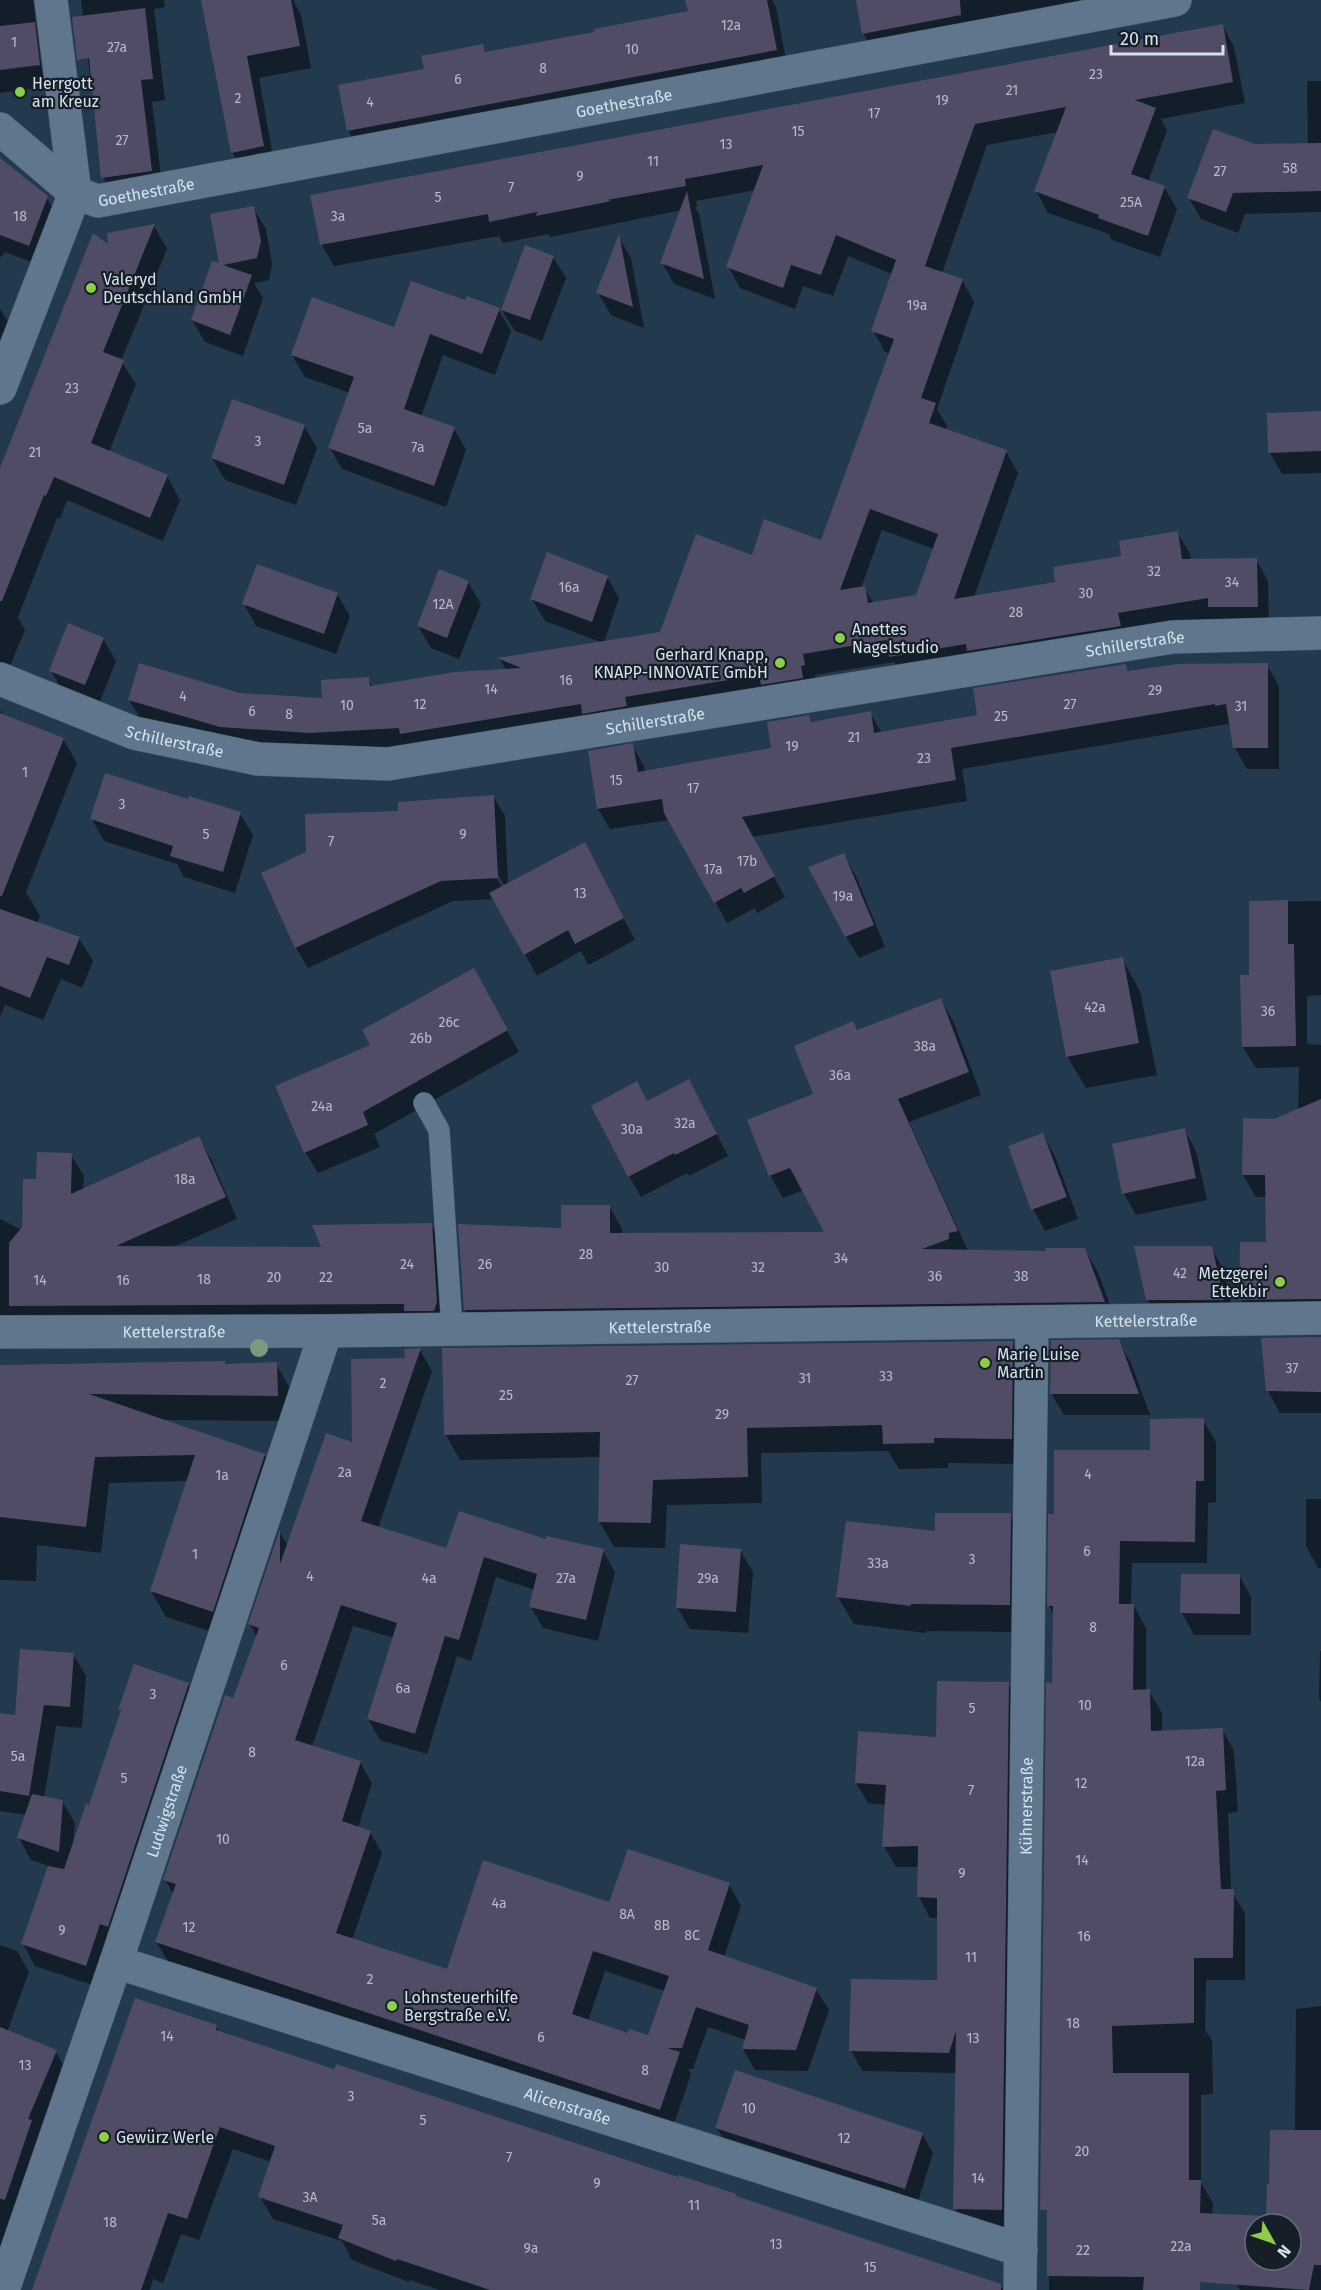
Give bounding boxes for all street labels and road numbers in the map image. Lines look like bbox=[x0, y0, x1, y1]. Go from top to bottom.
street label: Goethestraße bbox=[574, 85, 674, 121]
street label: Goethestraße bbox=[96, 174, 196, 210]
street label: Schillerstraße bbox=[1084, 627, 1185, 661]
street label: Schillerstraße bbox=[604, 703, 706, 738]
street label: Schillerstraße bbox=[123, 721, 226, 761]
street label: Kettelerstraße bbox=[1094, 1310, 1198, 1330]
street label: Kettelerstraße bbox=[608, 1316, 712, 1337]
street label: Kettelerstraße bbox=[122, 1322, 226, 1341]
street label: Kühnerstraße bbox=[1016, 1757, 1036, 1855]
street label: Ludwigstraße bbox=[142, 1762, 191, 1860]
street label: Alicenstraße bbox=[522, 2083, 613, 2128]

